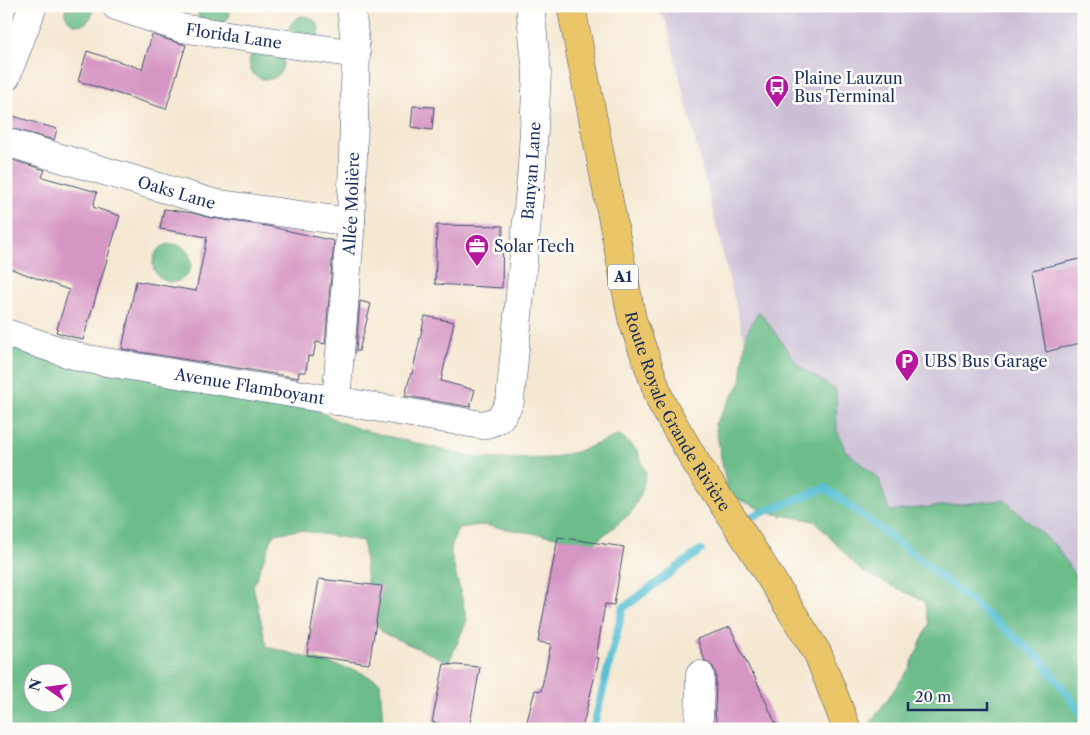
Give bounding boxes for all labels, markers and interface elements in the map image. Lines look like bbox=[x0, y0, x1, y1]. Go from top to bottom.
street label: Florida Lane bbox=[184, 19, 283, 53]
place label: Plaine Lauzun Bus Terminal bbox=[794, 68, 903, 106]
bus stop icon: Plaine Lauzun Bus Terminal bbox=[764, 74, 790, 108]
street label: Banyan Lane bbox=[517, 121, 544, 221]
street label: Allée Molière bbox=[338, 152, 363, 257]
street label: Oaks Lane bbox=[135, 171, 218, 213]
office icon: Solar Tech bbox=[464, 233, 490, 267]
place label: Solar Tech bbox=[494, 236, 575, 256]
road number: A1 bbox=[608, 264, 638, 290]
street label: Route Royale Grande Rivière bbox=[621, 310, 735, 515]
parking icon: UBS Bus Garage bbox=[894, 348, 920, 382]
place label: UBS Bus Garage bbox=[924, 351, 1047, 371]
street label: Avenue Flamboyant bbox=[172, 364, 326, 409]
north arrow bbox=[22, 662, 72, 712]
text: N bbox=[25, 677, 46, 693]
scale bar bbox=[908, 680, 986, 712]
text: 20 m bbox=[915, 687, 951, 706]

